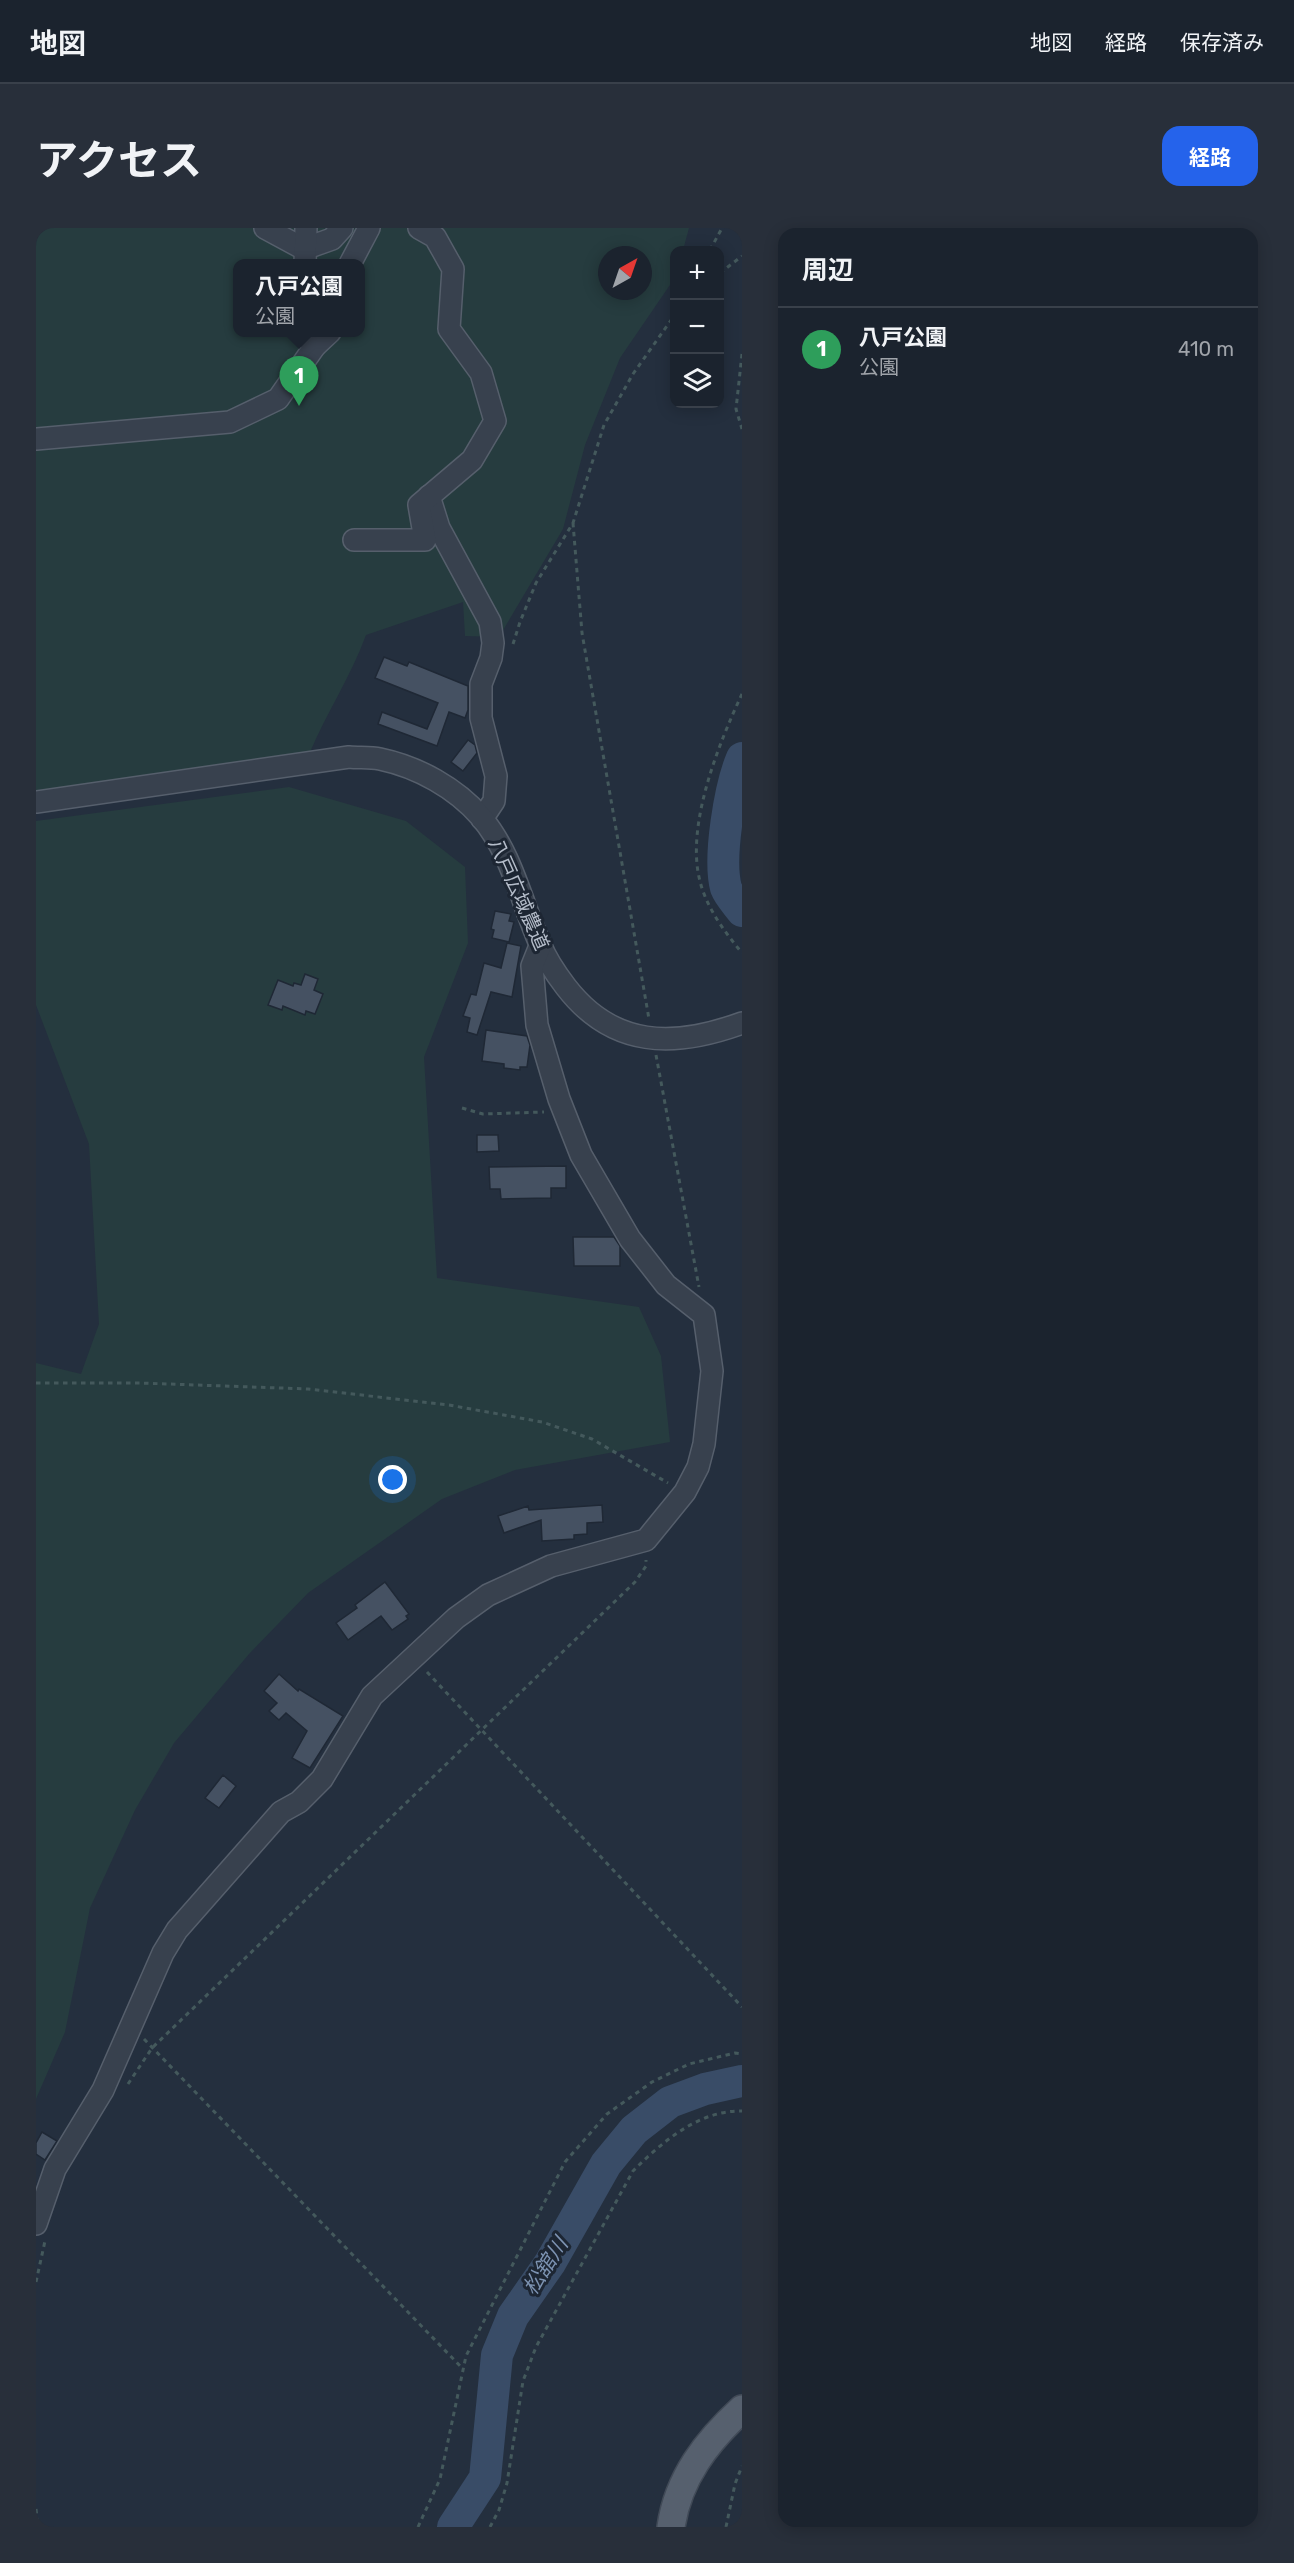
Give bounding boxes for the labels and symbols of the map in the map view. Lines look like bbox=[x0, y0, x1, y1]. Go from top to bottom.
north arrow bbox=[598, 246, 652, 300]
pin: 1 bbox=[280, 356, 318, 406]
street label: 八戸広域農道 bbox=[484, 834, 554, 954]
your location bbox=[378, 1465, 407, 1494]
water label: 松舘川 bbox=[517, 2231, 574, 2299]

